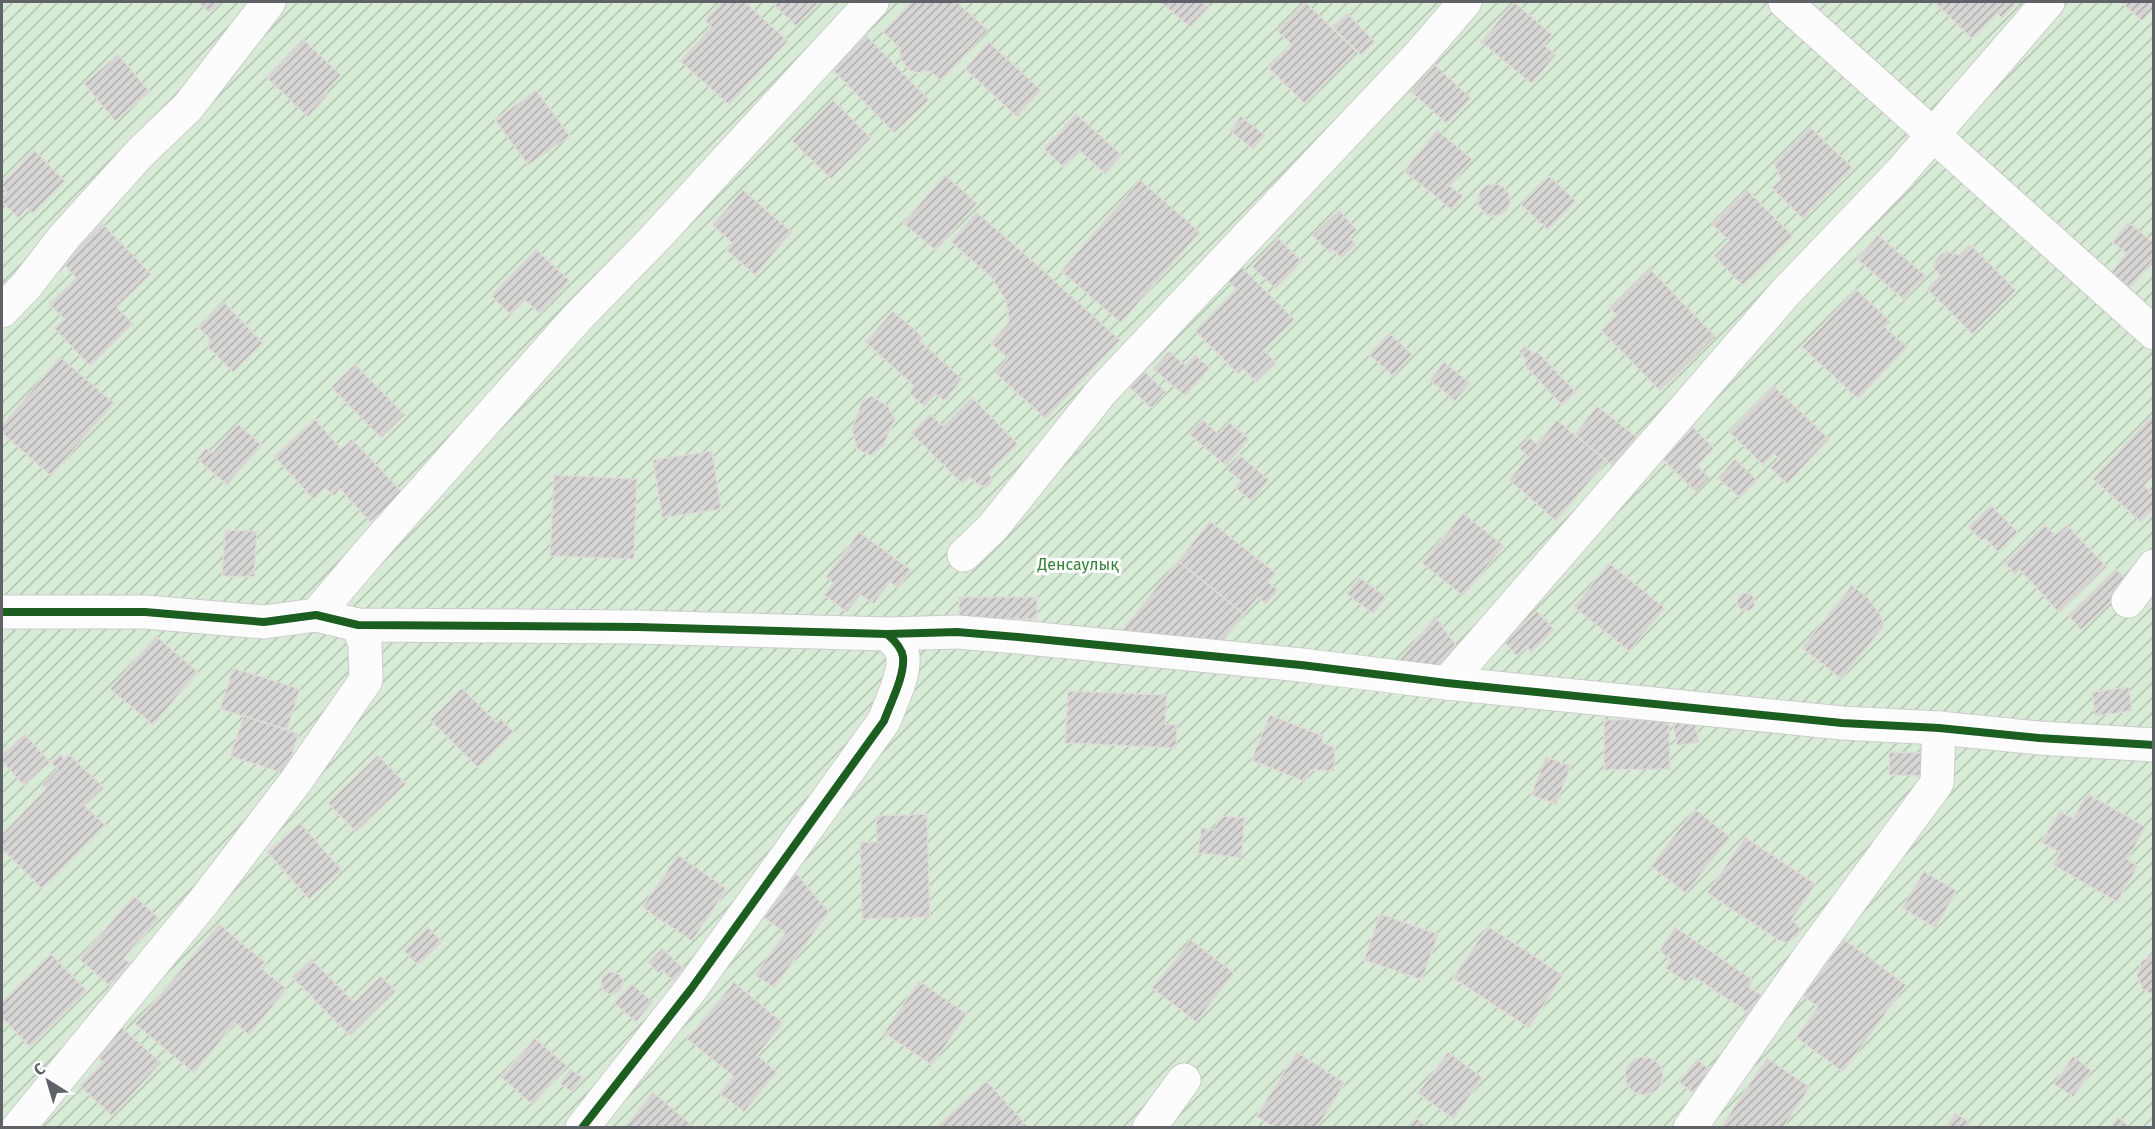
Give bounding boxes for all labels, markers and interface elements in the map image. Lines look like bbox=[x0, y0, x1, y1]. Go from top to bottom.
park label: Денсаулық bbox=[1037, 555, 1119, 574]
north arrow bbox=[18, 1051, 78, 1111]
text: С bbox=[30, 1059, 49, 1080]

